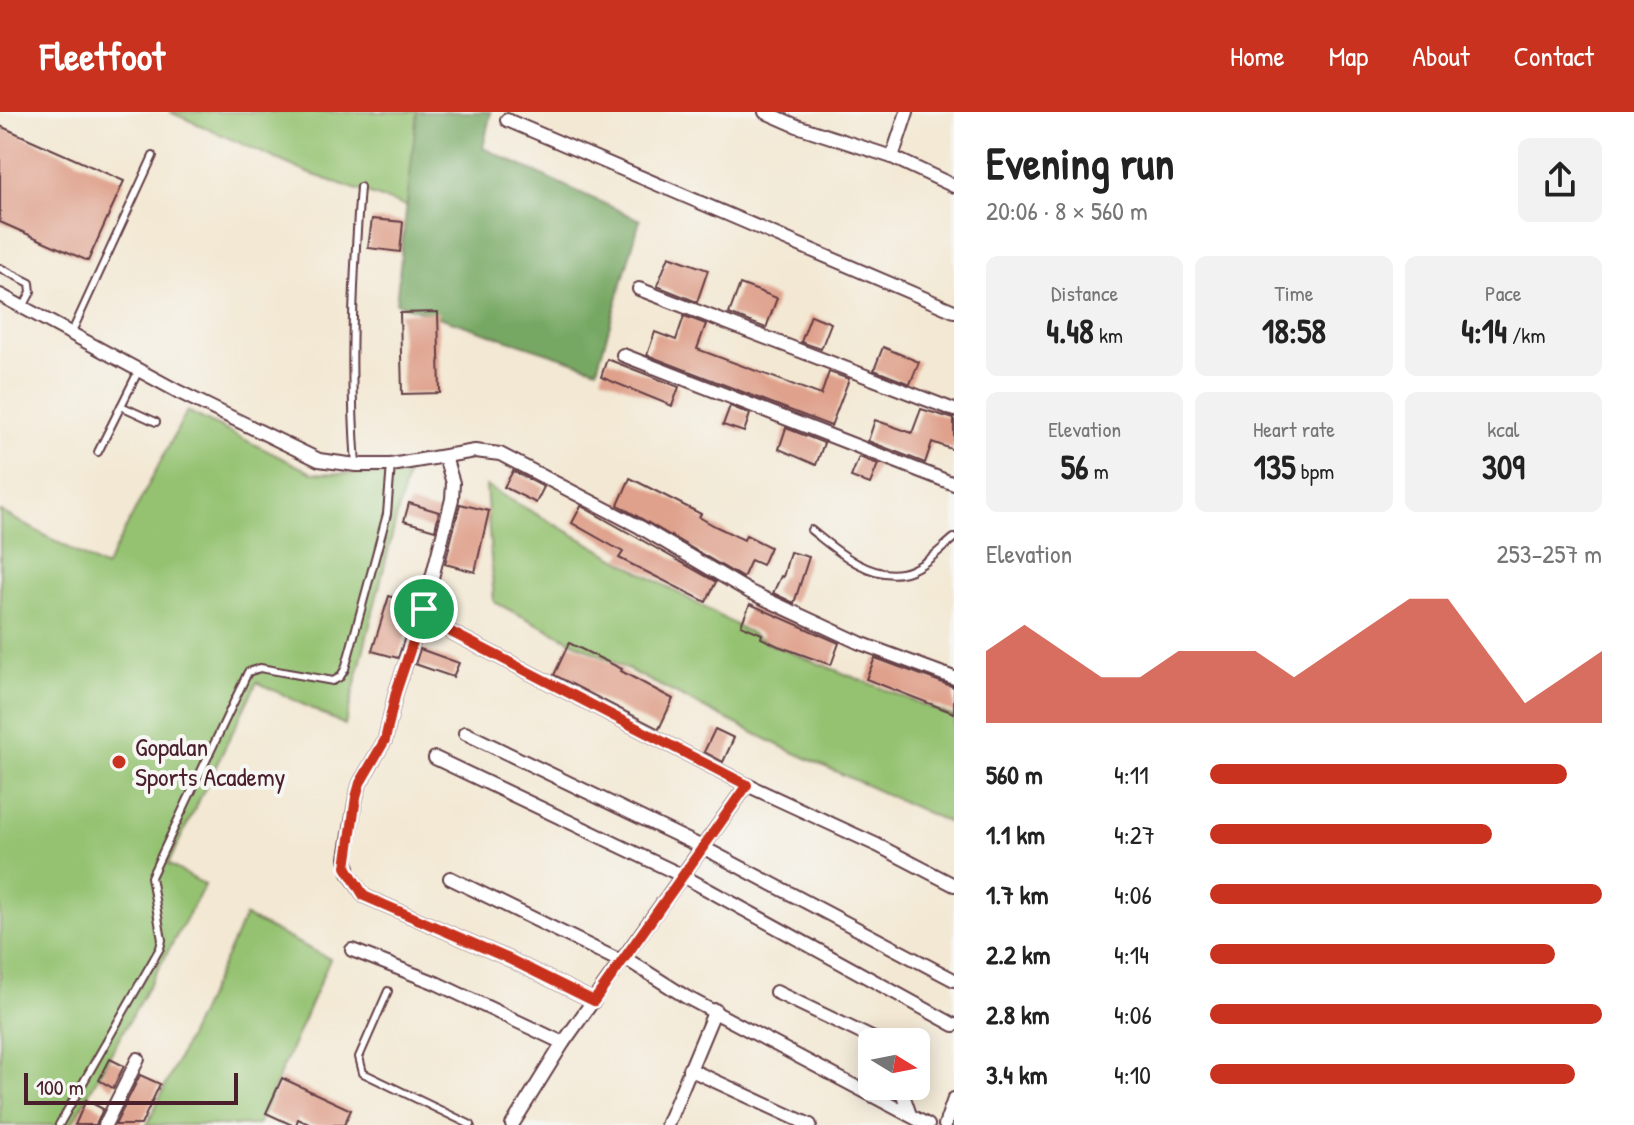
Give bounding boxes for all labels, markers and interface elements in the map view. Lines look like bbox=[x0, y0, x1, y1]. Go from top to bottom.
text: Fleetfoot bbox=[40, 30, 165, 82]
text: Home bbox=[1230, 37, 1285, 75]
text: Map bbox=[1329, 37, 1368, 75]
text: About bbox=[1412, 37, 1470, 75]
text: Contact bbox=[1514, 37, 1594, 75]
text: Evening run bbox=[986, 133, 1174, 193]
button: share bbox=[1518, 138, 1602, 222]
text: 20:06 · 8 × 560 m bbox=[986, 193, 1148, 228]
text: Distance bbox=[1051, 278, 1118, 308]
text: Time bbox=[1275, 278, 1313, 308]
text: Pace bbox=[1485, 278, 1522, 308]
text: 4.48 bbox=[1046, 308, 1094, 354]
text: 18:58 bbox=[1262, 308, 1326, 354]
text: 4:14 bbox=[1461, 308, 1507, 354]
text: km bbox=[1094, 320, 1123, 350]
text: /km bbox=[1507, 320, 1545, 350]
text: Elevation bbox=[1048, 414, 1121, 444]
text: Heart rate bbox=[1253, 414, 1335, 444]
text: kcal bbox=[1487, 414, 1519, 444]
text: 56 bbox=[1061, 444, 1089, 490]
text: 135 bbox=[1254, 444, 1296, 490]
text: 309 bbox=[1482, 444, 1525, 490]
text: m bbox=[1089, 456, 1109, 486]
text: bpm bbox=[1296, 456, 1334, 486]
text: Elevation bbox=[986, 536, 1072, 571]
text: 253–257 m bbox=[1497, 536, 1602, 571]
pin bbox=[390, 575, 458, 643]
icon: arrive bbox=[402, 587, 446, 631]
place label: Gopalan Sports Academy bbox=[135, 729, 286, 794]
marker: Gopalan Sports Academy bbox=[110, 753, 128, 771]
text: 560 m bbox=[986, 757, 1043, 792]
text: 4:11 bbox=[1114, 757, 1149, 792]
text: 1.1 km bbox=[986, 817, 1045, 852]
text: 4:27 bbox=[1114, 817, 1155, 852]
text: 1.7 km bbox=[986, 877, 1048, 912]
text: 4:06 bbox=[1114, 877, 1152, 912]
text: 2.2 km bbox=[986, 937, 1050, 972]
text: 4:14 bbox=[1114, 937, 1149, 972]
text: 2.8 km bbox=[986, 997, 1049, 1032]
text: 4:06 bbox=[1114, 997, 1152, 1032]
north arrow bbox=[858, 1028, 930, 1100]
map controls bbox=[858, 1028, 930, 1100]
text: 3.4 km bbox=[986, 1057, 1047, 1092]
text: 4:10 bbox=[1114, 1057, 1151, 1092]
scale bar bbox=[24, 1069, 238, 1105]
text: 100 m bbox=[36, 1072, 84, 1102]

